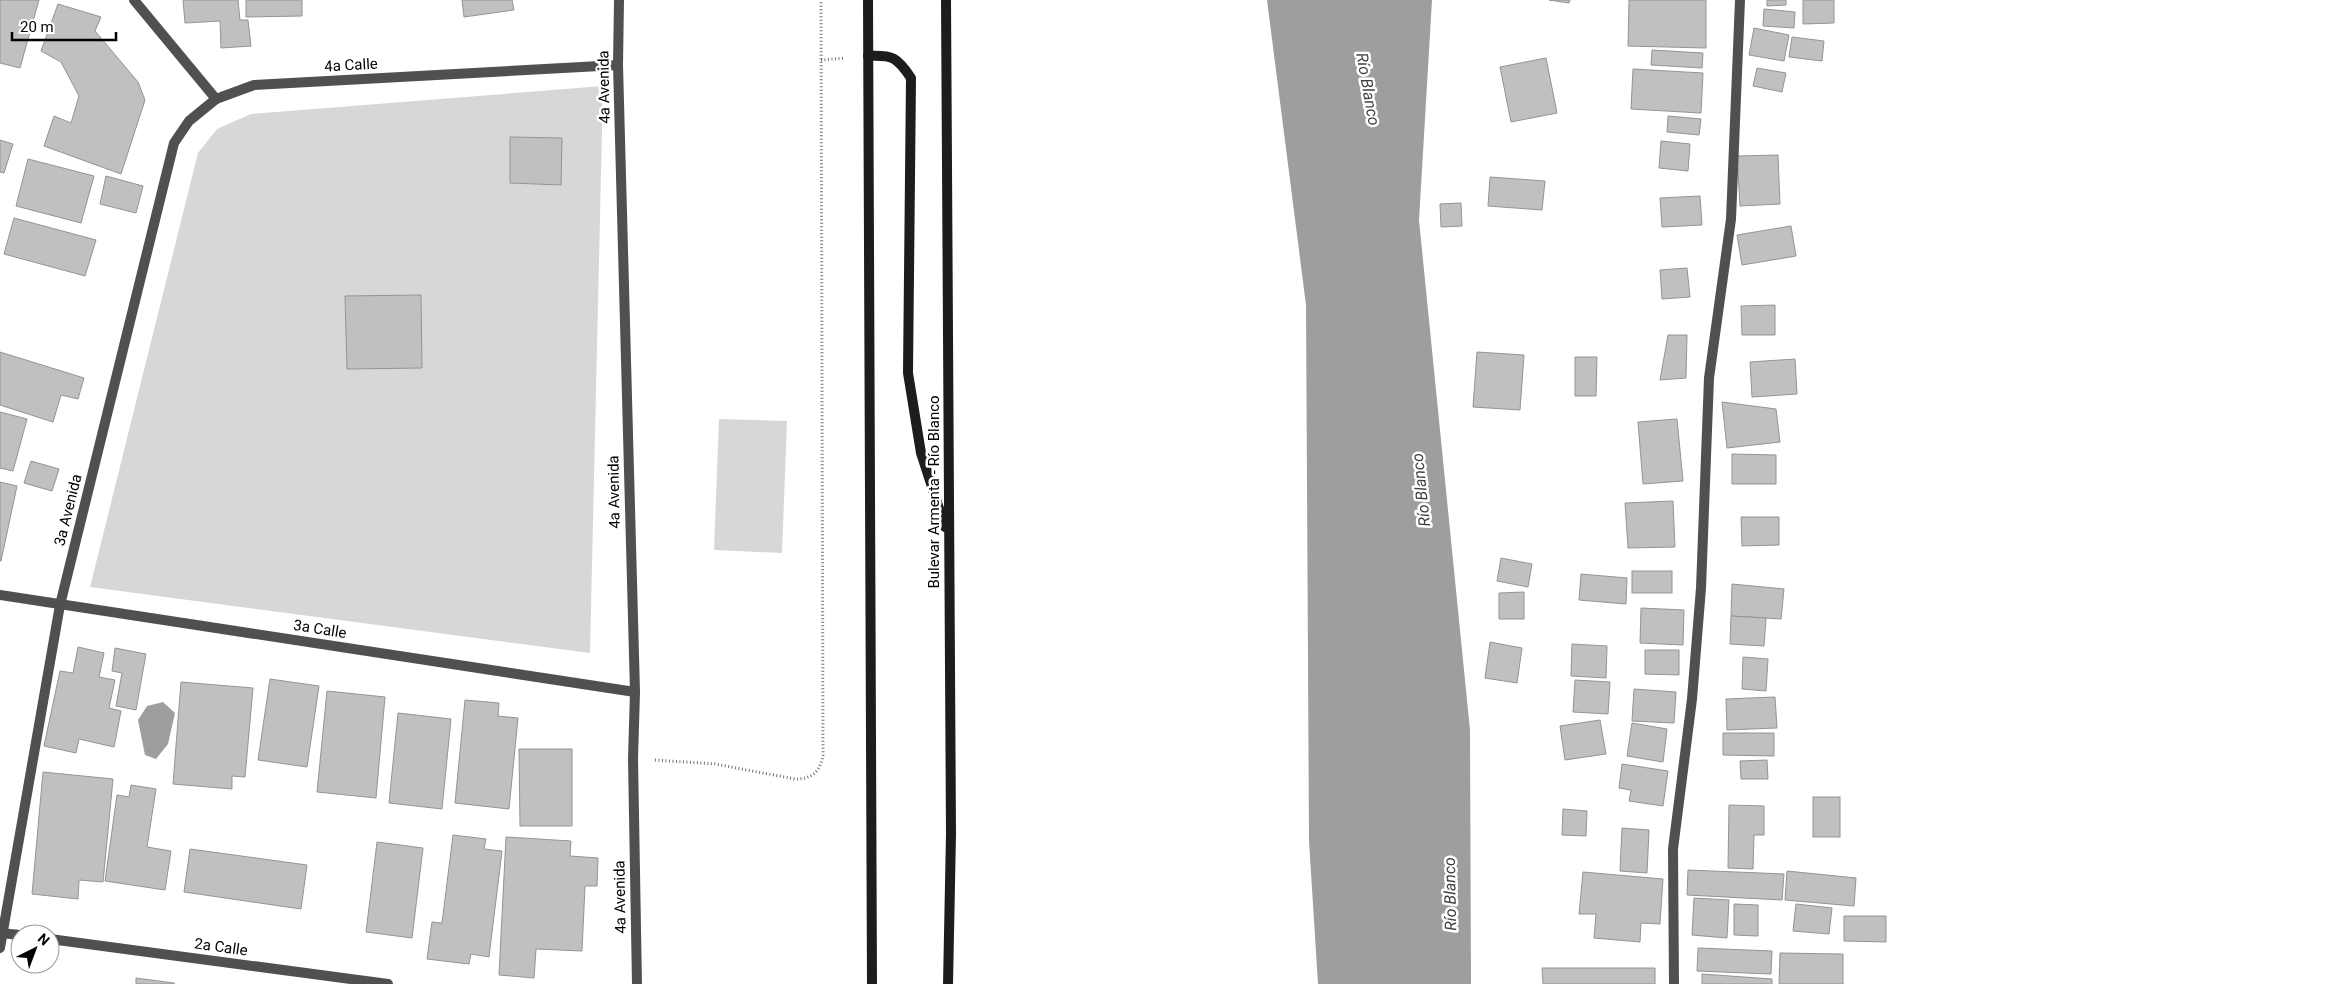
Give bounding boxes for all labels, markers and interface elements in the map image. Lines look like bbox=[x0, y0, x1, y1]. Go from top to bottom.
scale bar bbox=[12, 10, 116, 42]
text: 20 m bbox=[20, 18, 54, 36]
street label: 4a Avenida bbox=[594, 50, 614, 124]
water label: Río Blanco bbox=[1352, 51, 1384, 127]
street label: 4a Calle bbox=[324, 55, 378, 75]
street label: Bulevar Armenta - Río Blanco bbox=[925, 395, 943, 589]
water label: Río Blanco bbox=[1408, 452, 1434, 528]
street label: 4a Avenida bbox=[604, 455, 624, 529]
street label: 3a Avenida bbox=[50, 472, 86, 548]
street label: 3a Calle bbox=[292, 616, 348, 642]
water label: Río Blanco bbox=[1440, 857, 1460, 931]
street label: 4a Avenida bbox=[610, 860, 630, 934]
north arrow bbox=[10, 924, 60, 974]
text: N bbox=[35, 930, 53, 949]
street label: 2a Calle bbox=[193, 934, 249, 960]

